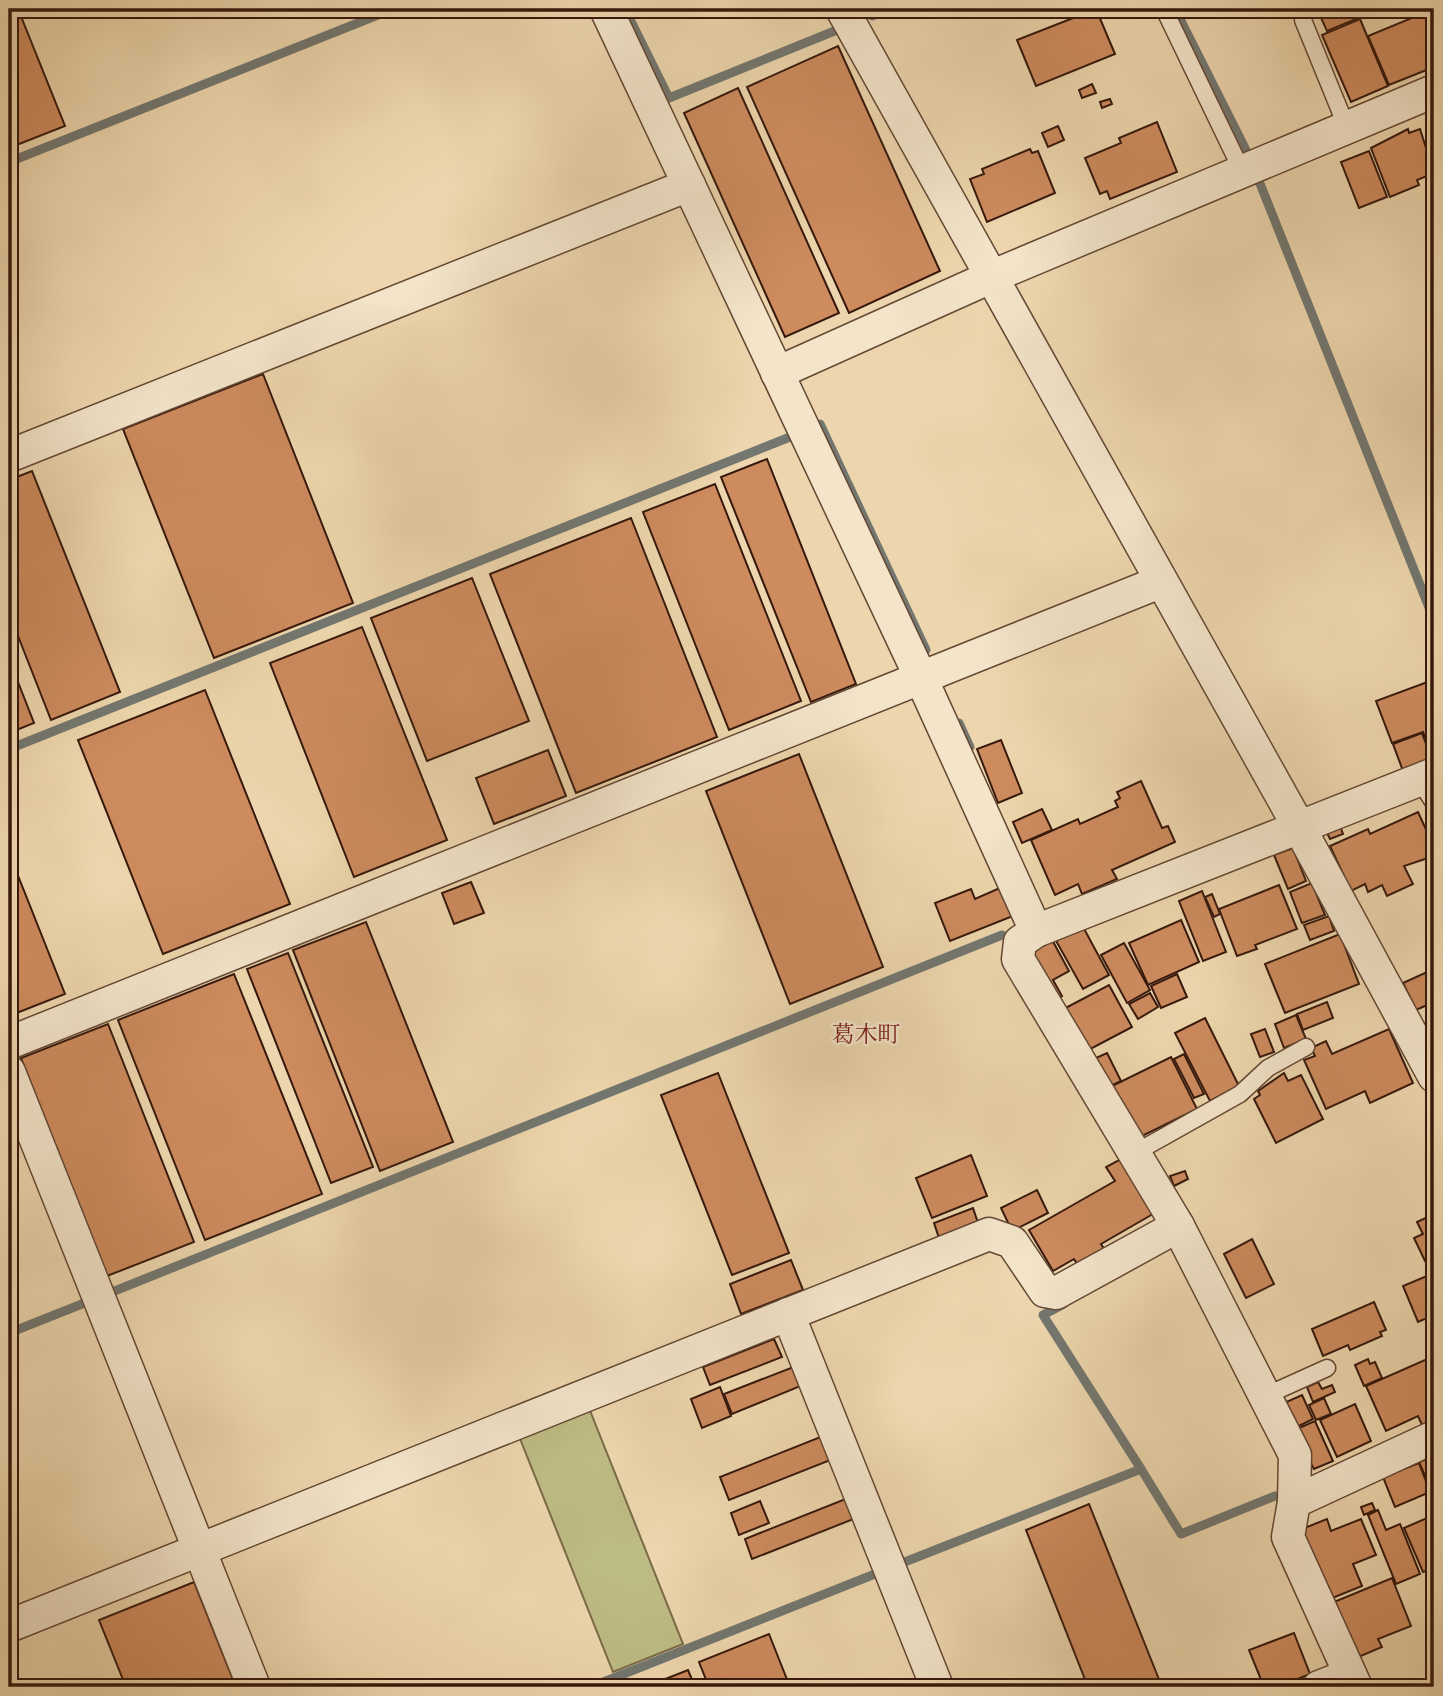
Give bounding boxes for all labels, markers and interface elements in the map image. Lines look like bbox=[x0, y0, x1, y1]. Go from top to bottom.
district label: 葛木町 bbox=[832, 1020, 901, 1048]

